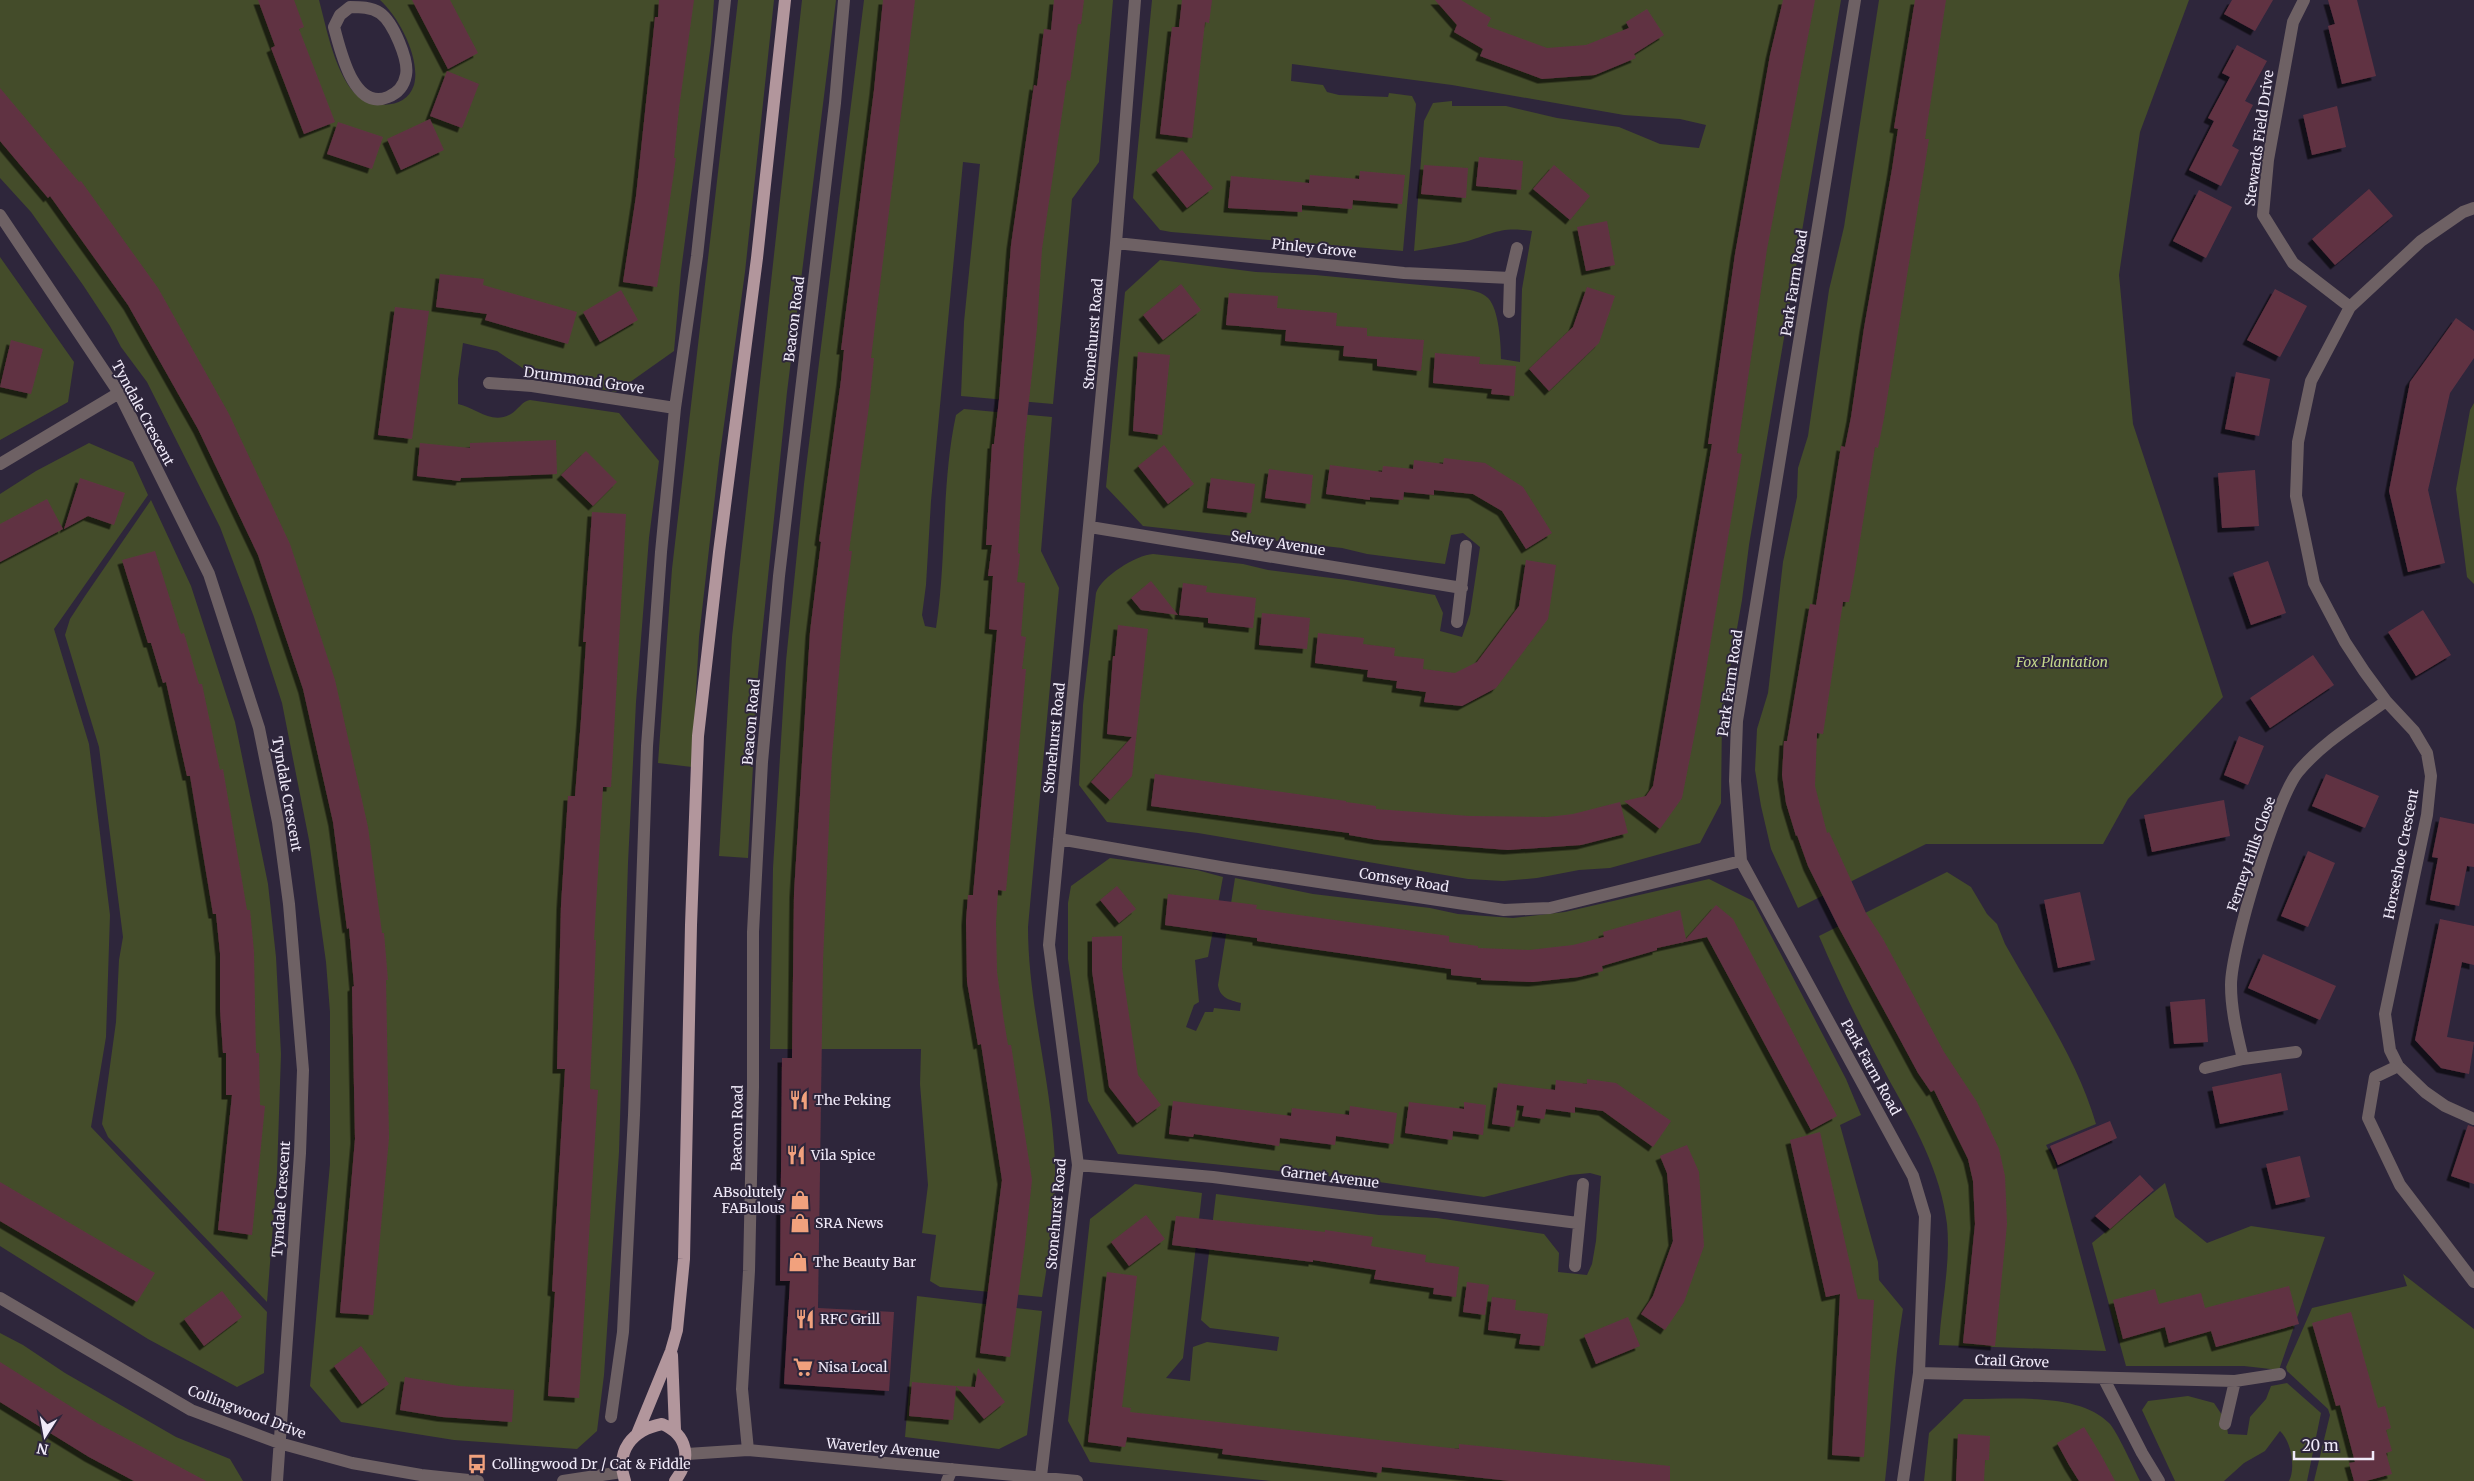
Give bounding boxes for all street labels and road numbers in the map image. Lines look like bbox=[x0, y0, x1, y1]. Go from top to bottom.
street label: Stewards Field Drive bbox=[2241, 69, 2277, 207]
street label: Park Farm Road bbox=[1777, 228, 1811, 337]
street label: Pinley Grove bbox=[1271, 235, 1357, 261]
street label: Beacon Road bbox=[780, 275, 808, 363]
street label: Stonehurst Road bbox=[1079, 277, 1107, 390]
street label: Tyndale Crescent bbox=[108, 357, 179, 469]
street label: Drummond Grove bbox=[523, 363, 645, 397]
street label: Selvey Avenue bbox=[1229, 527, 1327, 559]
street label: Park Farm Road bbox=[1714, 628, 1746, 737]
street label: Beacon Road bbox=[738, 678, 764, 766]
street label: Stonehurst Road bbox=[1039, 681, 1069, 794]
street label: Tyndale Crescent bbox=[268, 735, 306, 853]
street label: Horseshoe Crescent bbox=[2380, 787, 2423, 921]
street label: Ferney Hills Close bbox=[2223, 794, 2279, 914]
street label: Comsey Road bbox=[1358, 864, 1451, 896]
street label: Park Farm Road bbox=[1837, 1016, 1905, 1119]
street label: Beacon Road bbox=[727, 1084, 747, 1171]
street label: Tyndale Crescent bbox=[268, 1140, 294, 1258]
street label: Stonehurst Road bbox=[1042, 1157, 1070, 1270]
street label: Garnet Avenue bbox=[1280, 1162, 1380, 1192]
street label: Crail Grove bbox=[1975, 1351, 2049, 1371]
street label: Collingwood Drive bbox=[185, 1381, 309, 1443]
street label: Waverley Avenue bbox=[824, 1434, 941, 1462]

